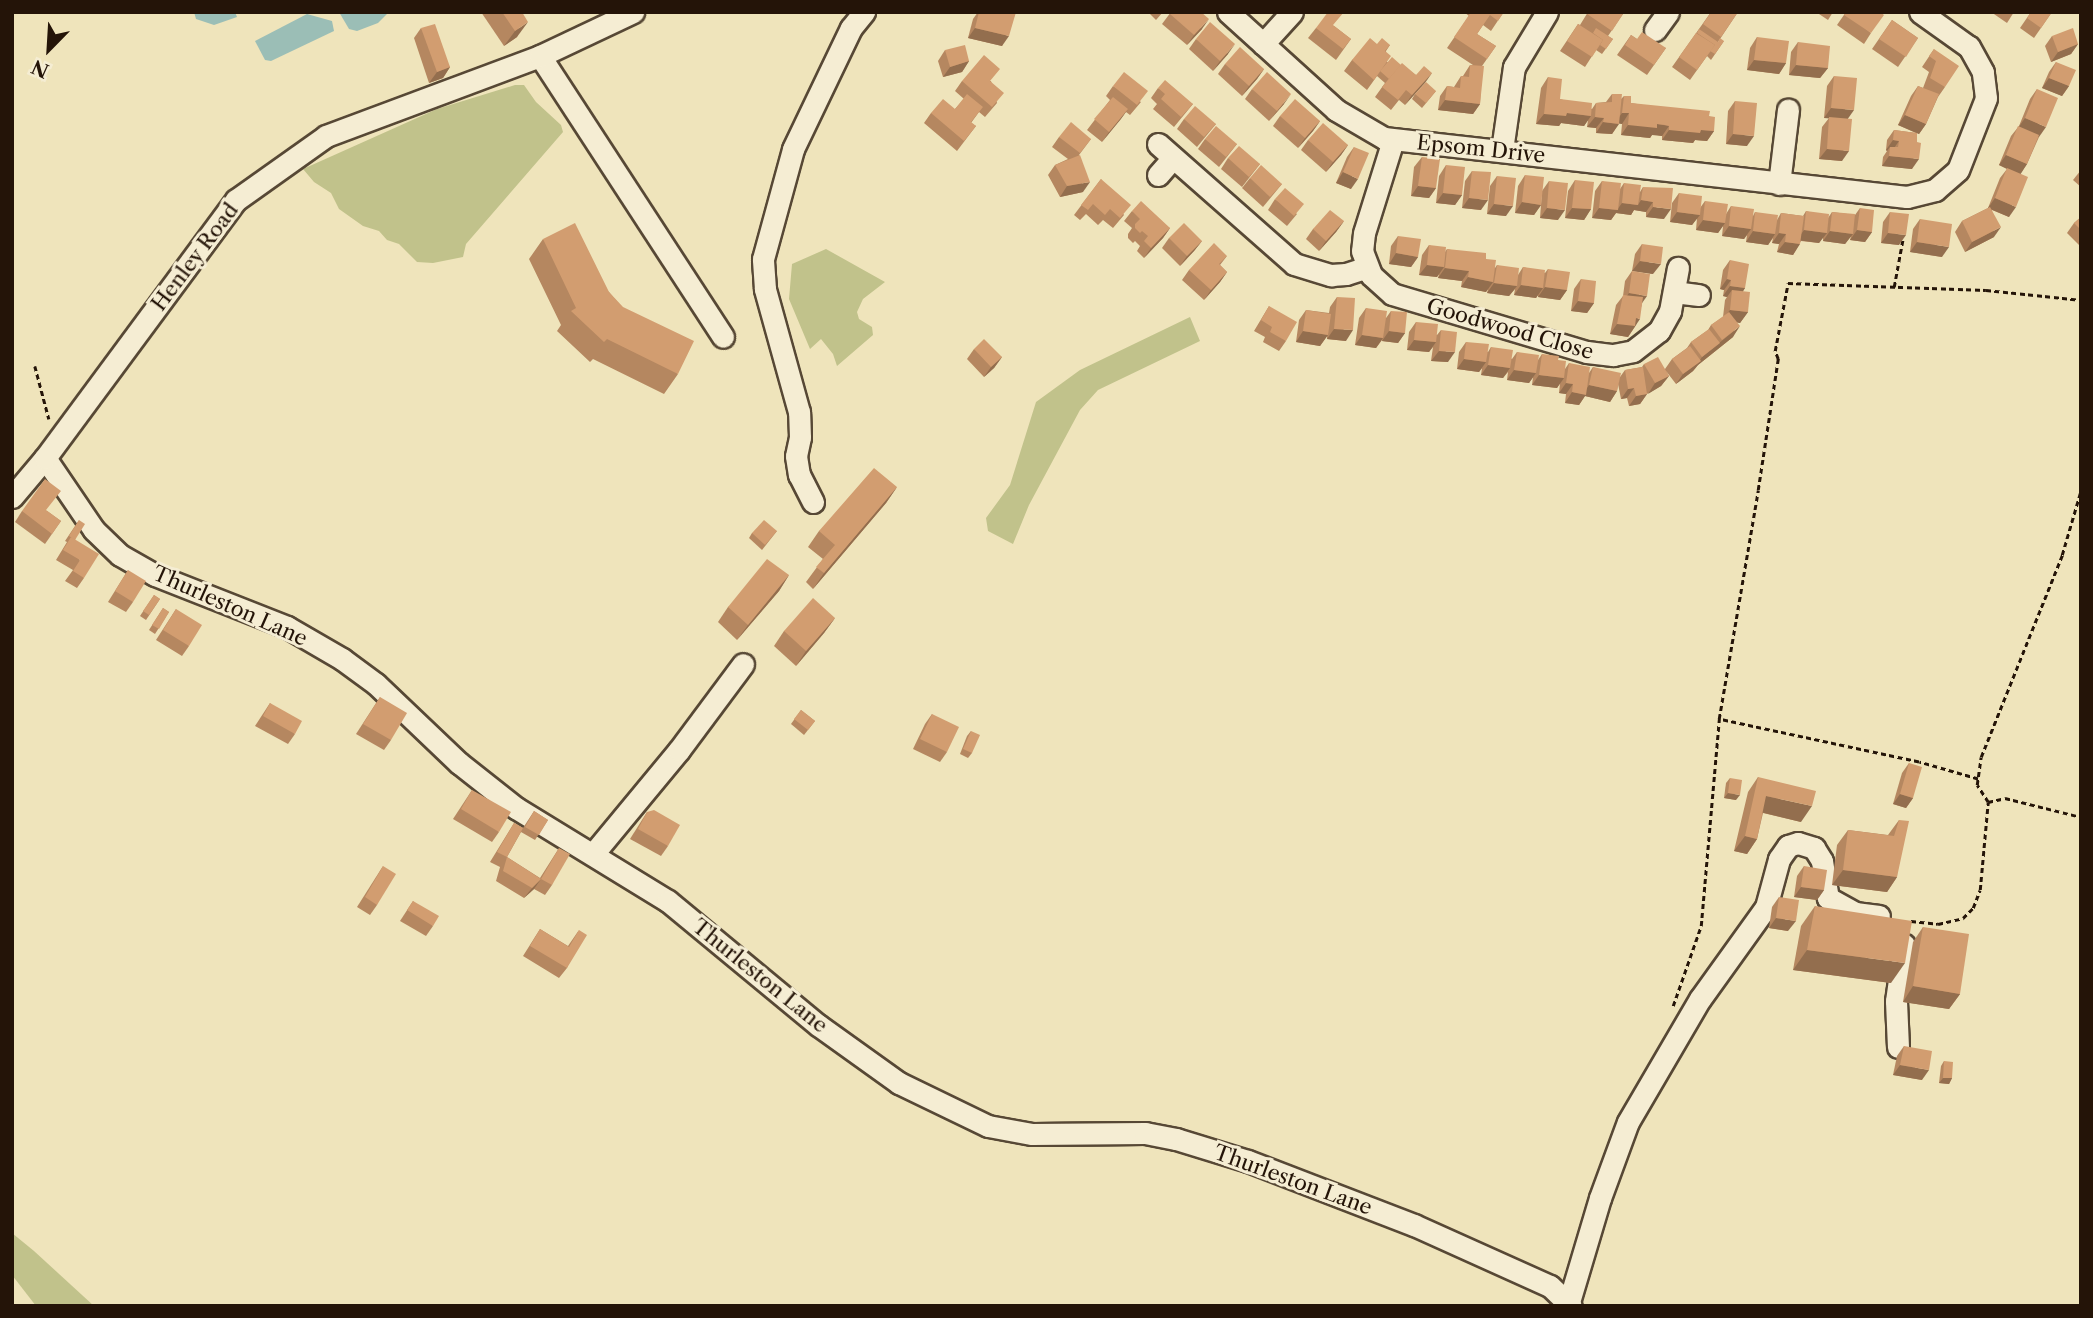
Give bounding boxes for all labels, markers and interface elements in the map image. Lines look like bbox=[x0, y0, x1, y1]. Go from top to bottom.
north arrow bbox=[14, 14, 84, 84]
text: N bbox=[28, 55, 52, 83]
street label: Epsom Drive bbox=[1415, 130, 1547, 168]
street label: Henley Road bbox=[146, 198, 244, 316]
street label: Goodwood Close bbox=[1424, 293, 1596, 365]
street label: Thurleston Lane bbox=[149, 561, 311, 651]
street label: Thurleston Lane bbox=[687, 914, 833, 1038]
street label: Thurleston Lane bbox=[1210, 1140, 1376, 1220]

